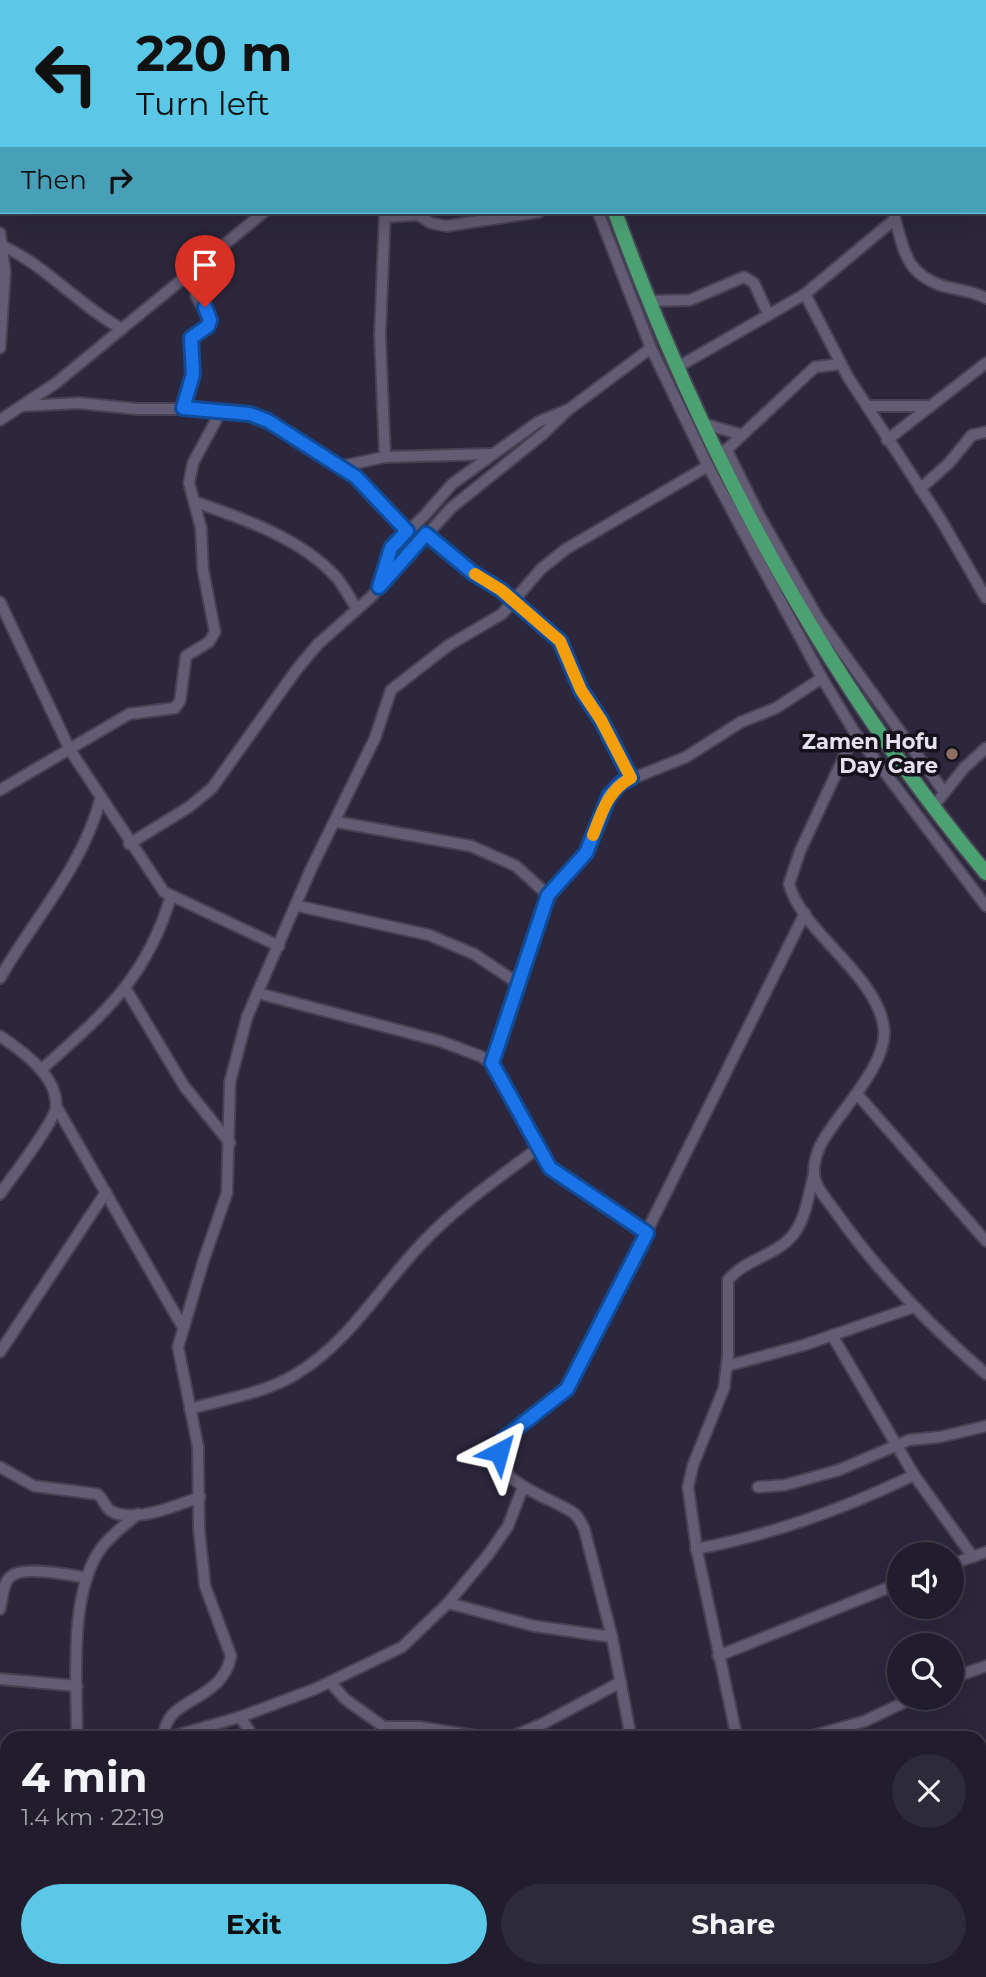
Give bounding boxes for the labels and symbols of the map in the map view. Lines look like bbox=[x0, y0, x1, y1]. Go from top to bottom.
pin bbox=[175, 235, 235, 307]
place label: Zamen Hofu Day Care bbox=[802, 729, 938, 778]
marker: Zamen Hofu Day Care bbox=[944, 746, 960, 762]
position arrow bbox=[462, 1415, 536, 1489]

